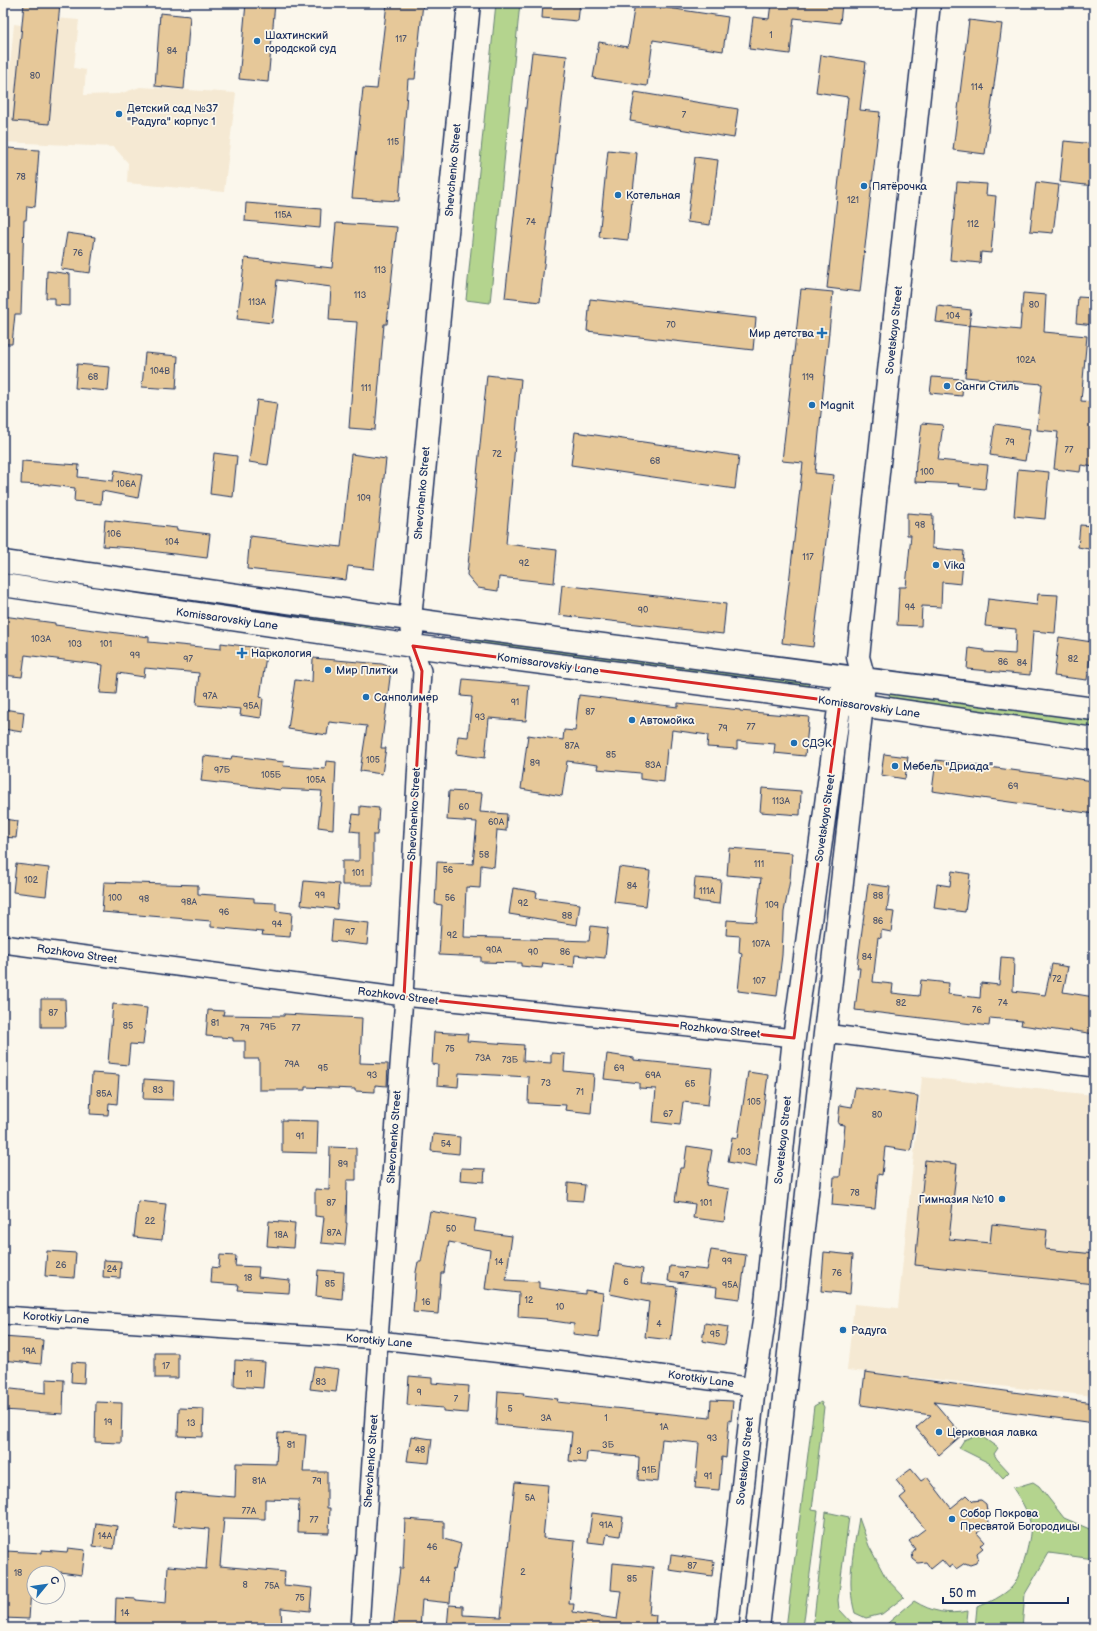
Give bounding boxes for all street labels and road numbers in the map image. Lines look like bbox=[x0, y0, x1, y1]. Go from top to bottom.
street label: Shevchenko Street bbox=[442, 122, 464, 217]
street label: Sovetskaya Street bbox=[883, 285, 905, 375]
street label: Shevchenko Street bbox=[411, 445, 433, 540]
street label: Komissarovskiy Lane bbox=[175, 605, 279, 633]
street label: Komissarovskiy Lane bbox=[496, 650, 600, 678]
street label: Komissarovskiy Lane bbox=[817, 693, 921, 721]
street label: Shevchenko Street bbox=[405, 766, 423, 861]
street label: Sovetskaya Street bbox=[812, 773, 838, 863]
street label: Rozhkova Street bbox=[36, 942, 119, 966]
street label: Rozhkova Street bbox=[357, 985, 440, 1007]
street label: Rozhkova Street bbox=[679, 1019, 762, 1041]
street label: Shevchenko Street bbox=[384, 1089, 404, 1184]
street label: Sovetskaya Street bbox=[772, 1095, 794, 1185]
street label: Korotkiy Lane bbox=[22, 1309, 90, 1327]
street label: Korotkiy Lane bbox=[345, 1332, 413, 1350]
street label: Korotkiy Lane bbox=[667, 1368, 735, 1390]
street label: Shevchenko Street bbox=[361, 1413, 381, 1508]
street label: Sovetskaya Street bbox=[734, 1416, 756, 1506]

